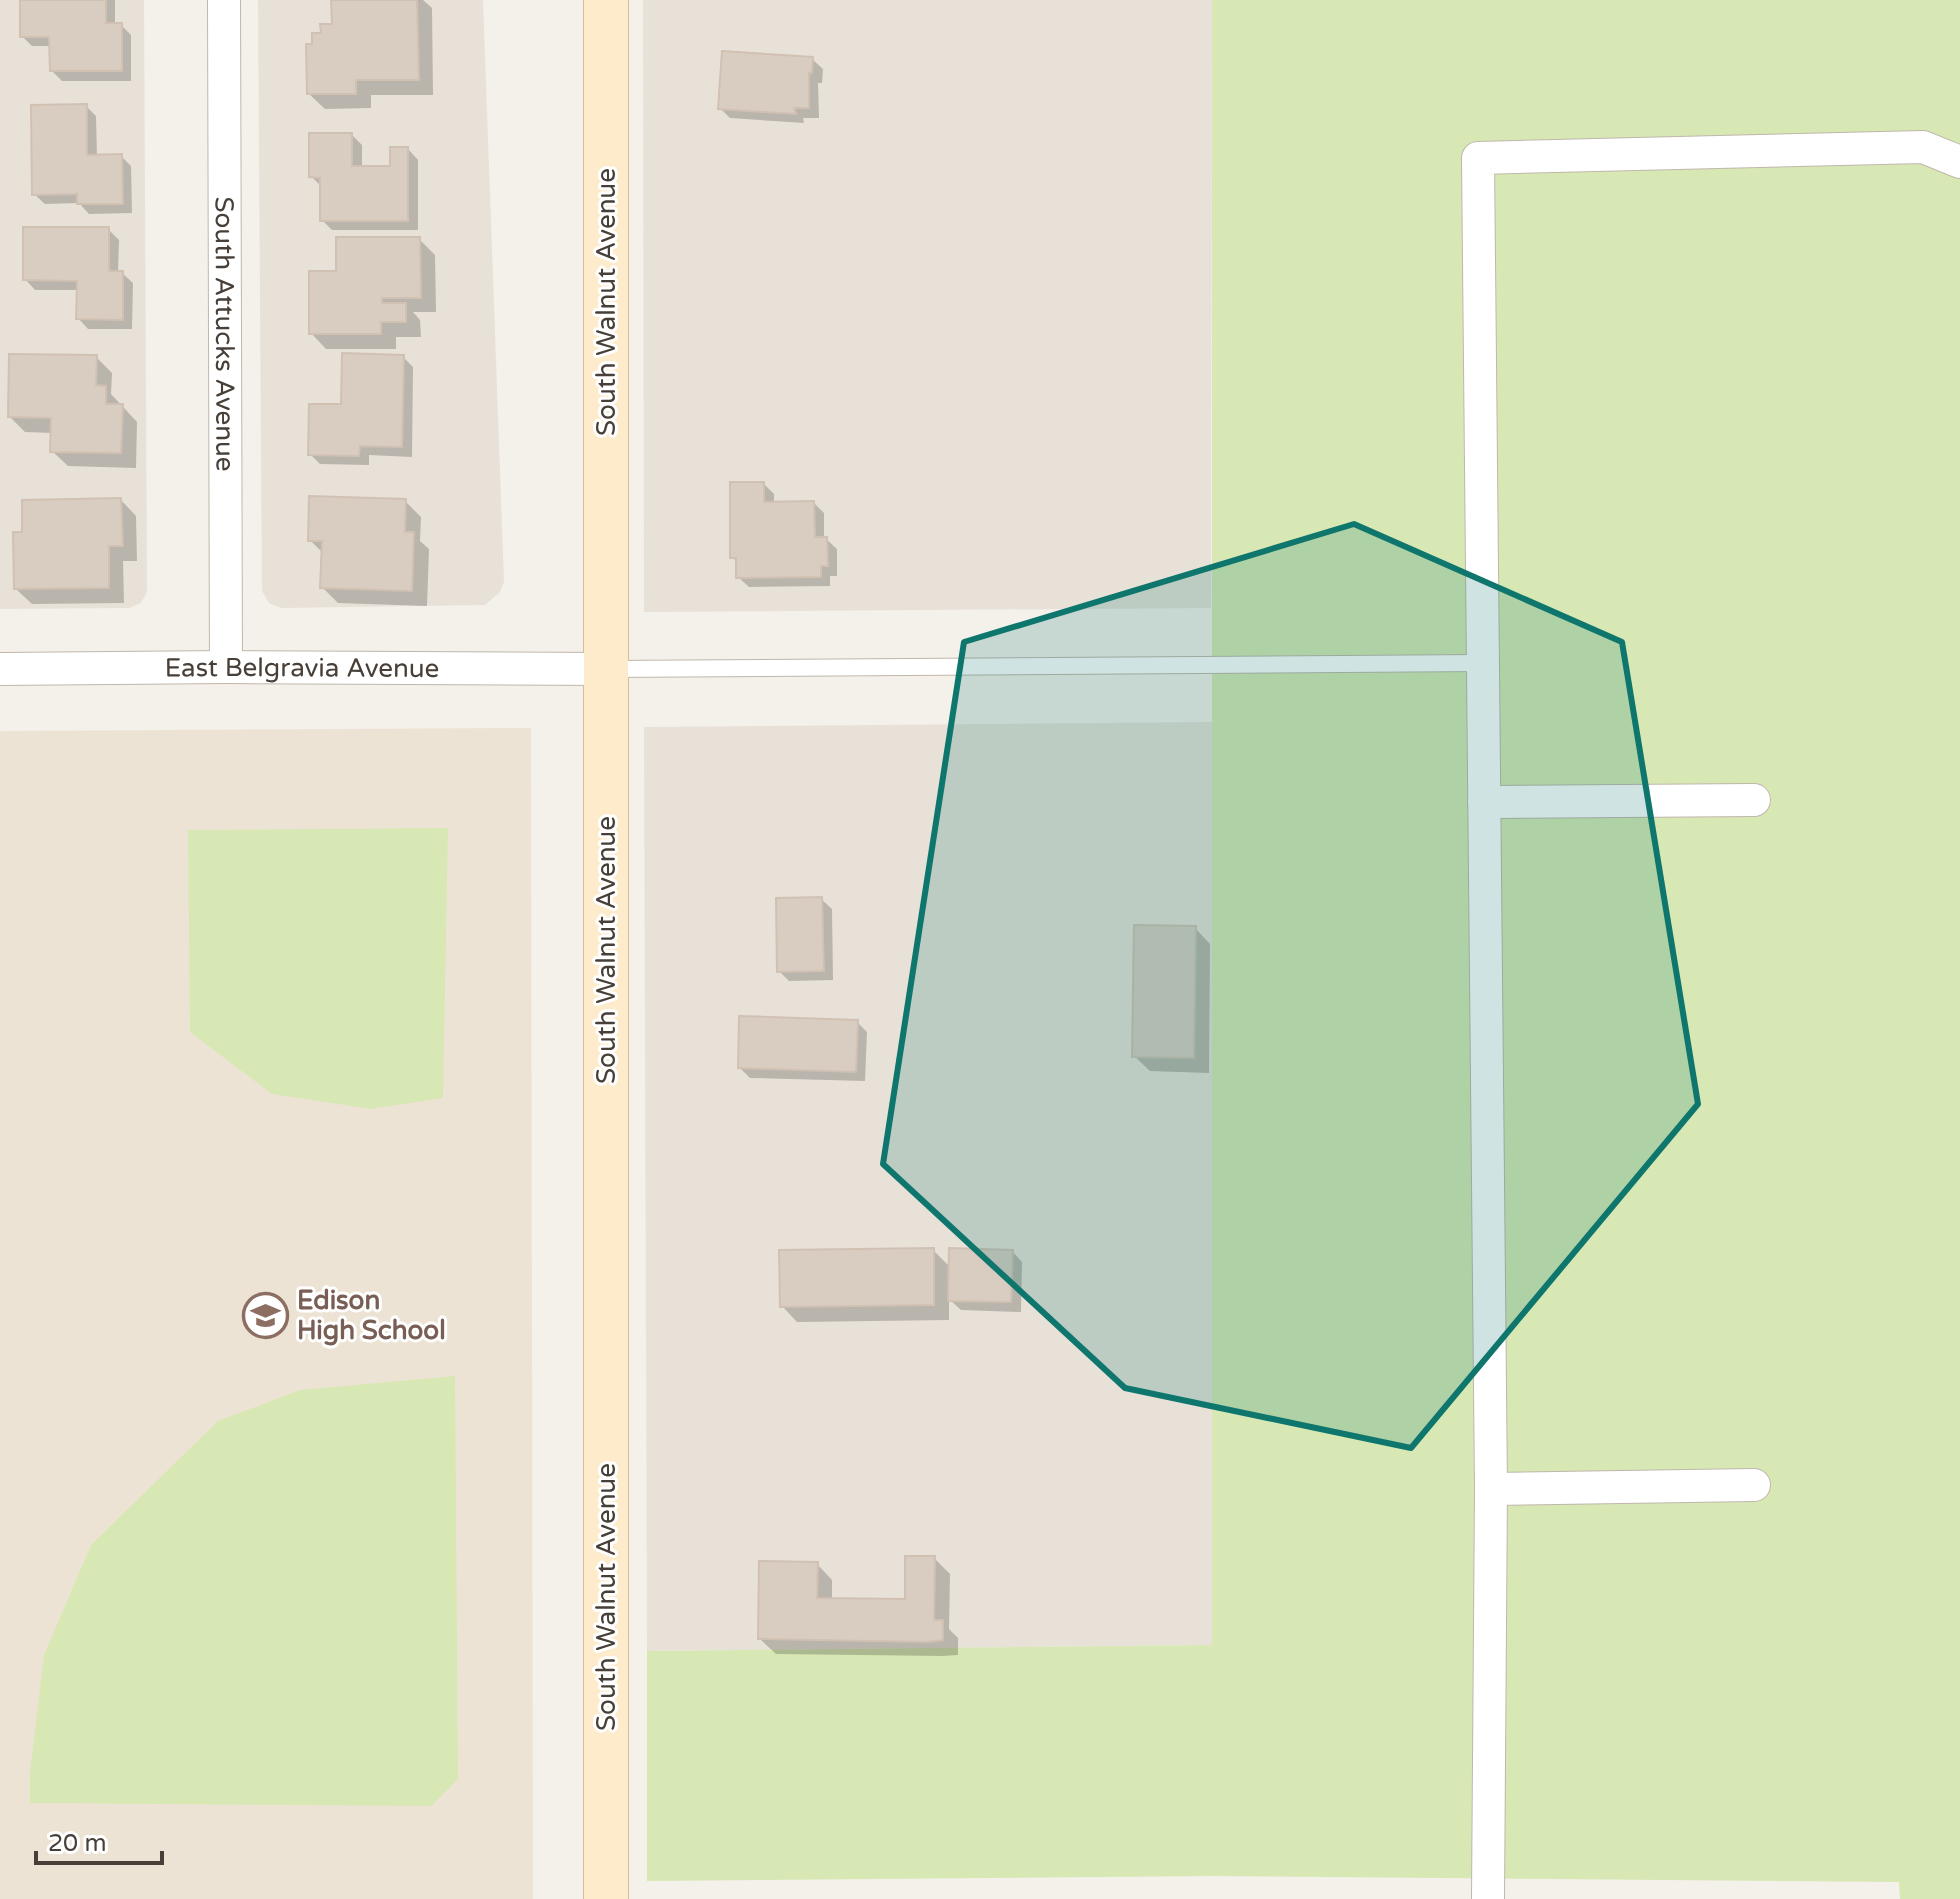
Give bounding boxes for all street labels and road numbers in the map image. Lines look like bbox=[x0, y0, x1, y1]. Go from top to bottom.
street label: South Walnut Avenue bbox=[591, 168, 622, 436]
street label: South Attucks Avenue bbox=[209, 196, 241, 472]
street label: East Belgravia Avenue bbox=[164, 651, 439, 684]
street label: South Walnut Avenue bbox=[591, 816, 622, 1084]
street label: South Walnut Avenue bbox=[591, 1463, 622, 1731]

